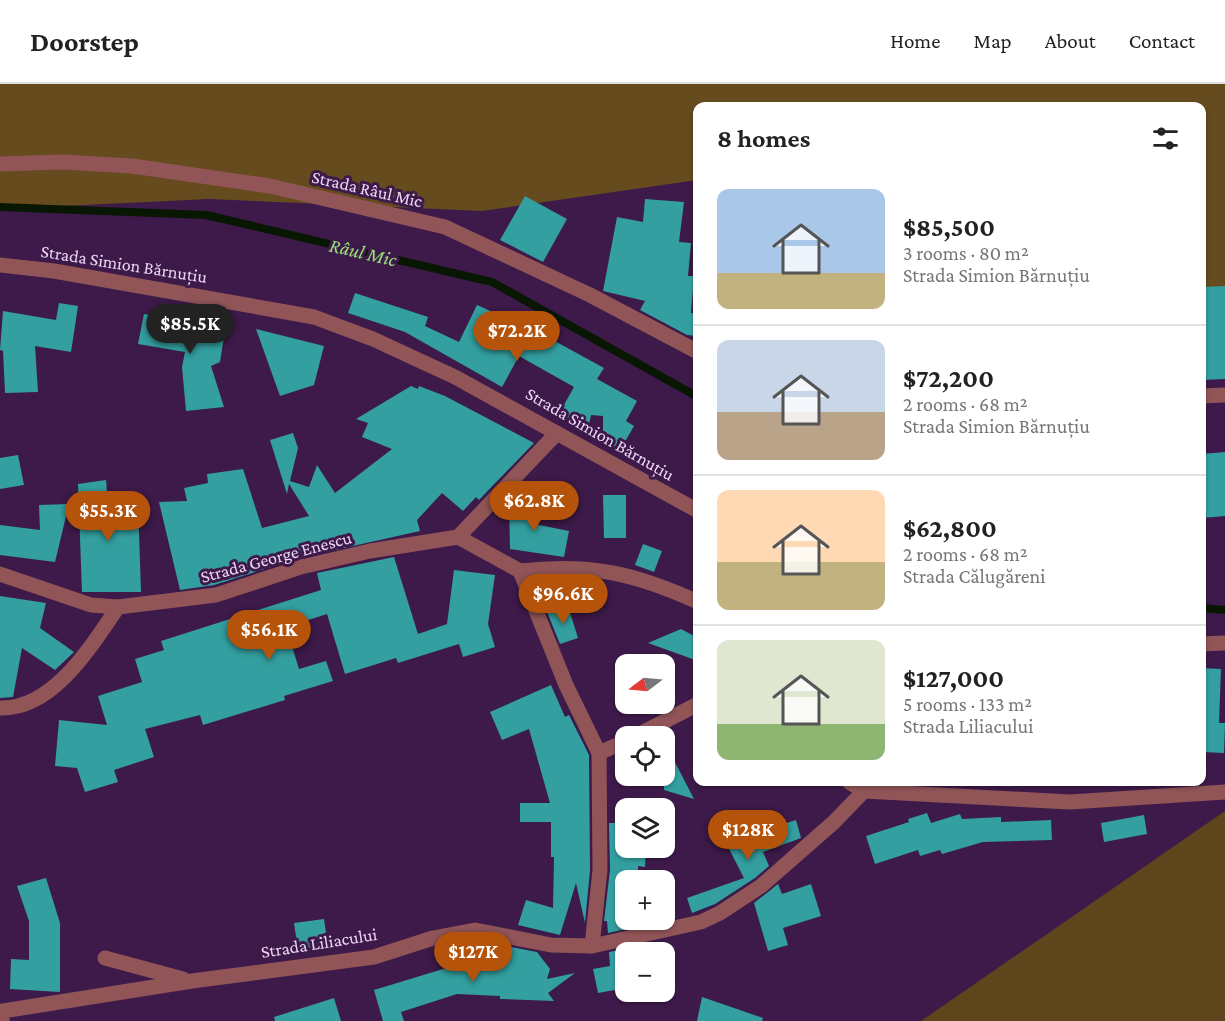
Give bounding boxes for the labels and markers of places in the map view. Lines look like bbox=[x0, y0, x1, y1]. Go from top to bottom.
pin: $85.5K bbox=[141, 304, 239, 355]
pin: $72.2K bbox=[468, 311, 566, 362]
pin: $62.8K bbox=[485, 481, 583, 532]
pin: $55.3K bbox=[59, 491, 157, 542]
pin: $96.6K bbox=[514, 574, 612, 625]
pin: $56.1K bbox=[220, 610, 318, 661]
pin: $128K bbox=[706, 810, 790, 861]
pin: $127K bbox=[431, 932, 515, 983]

